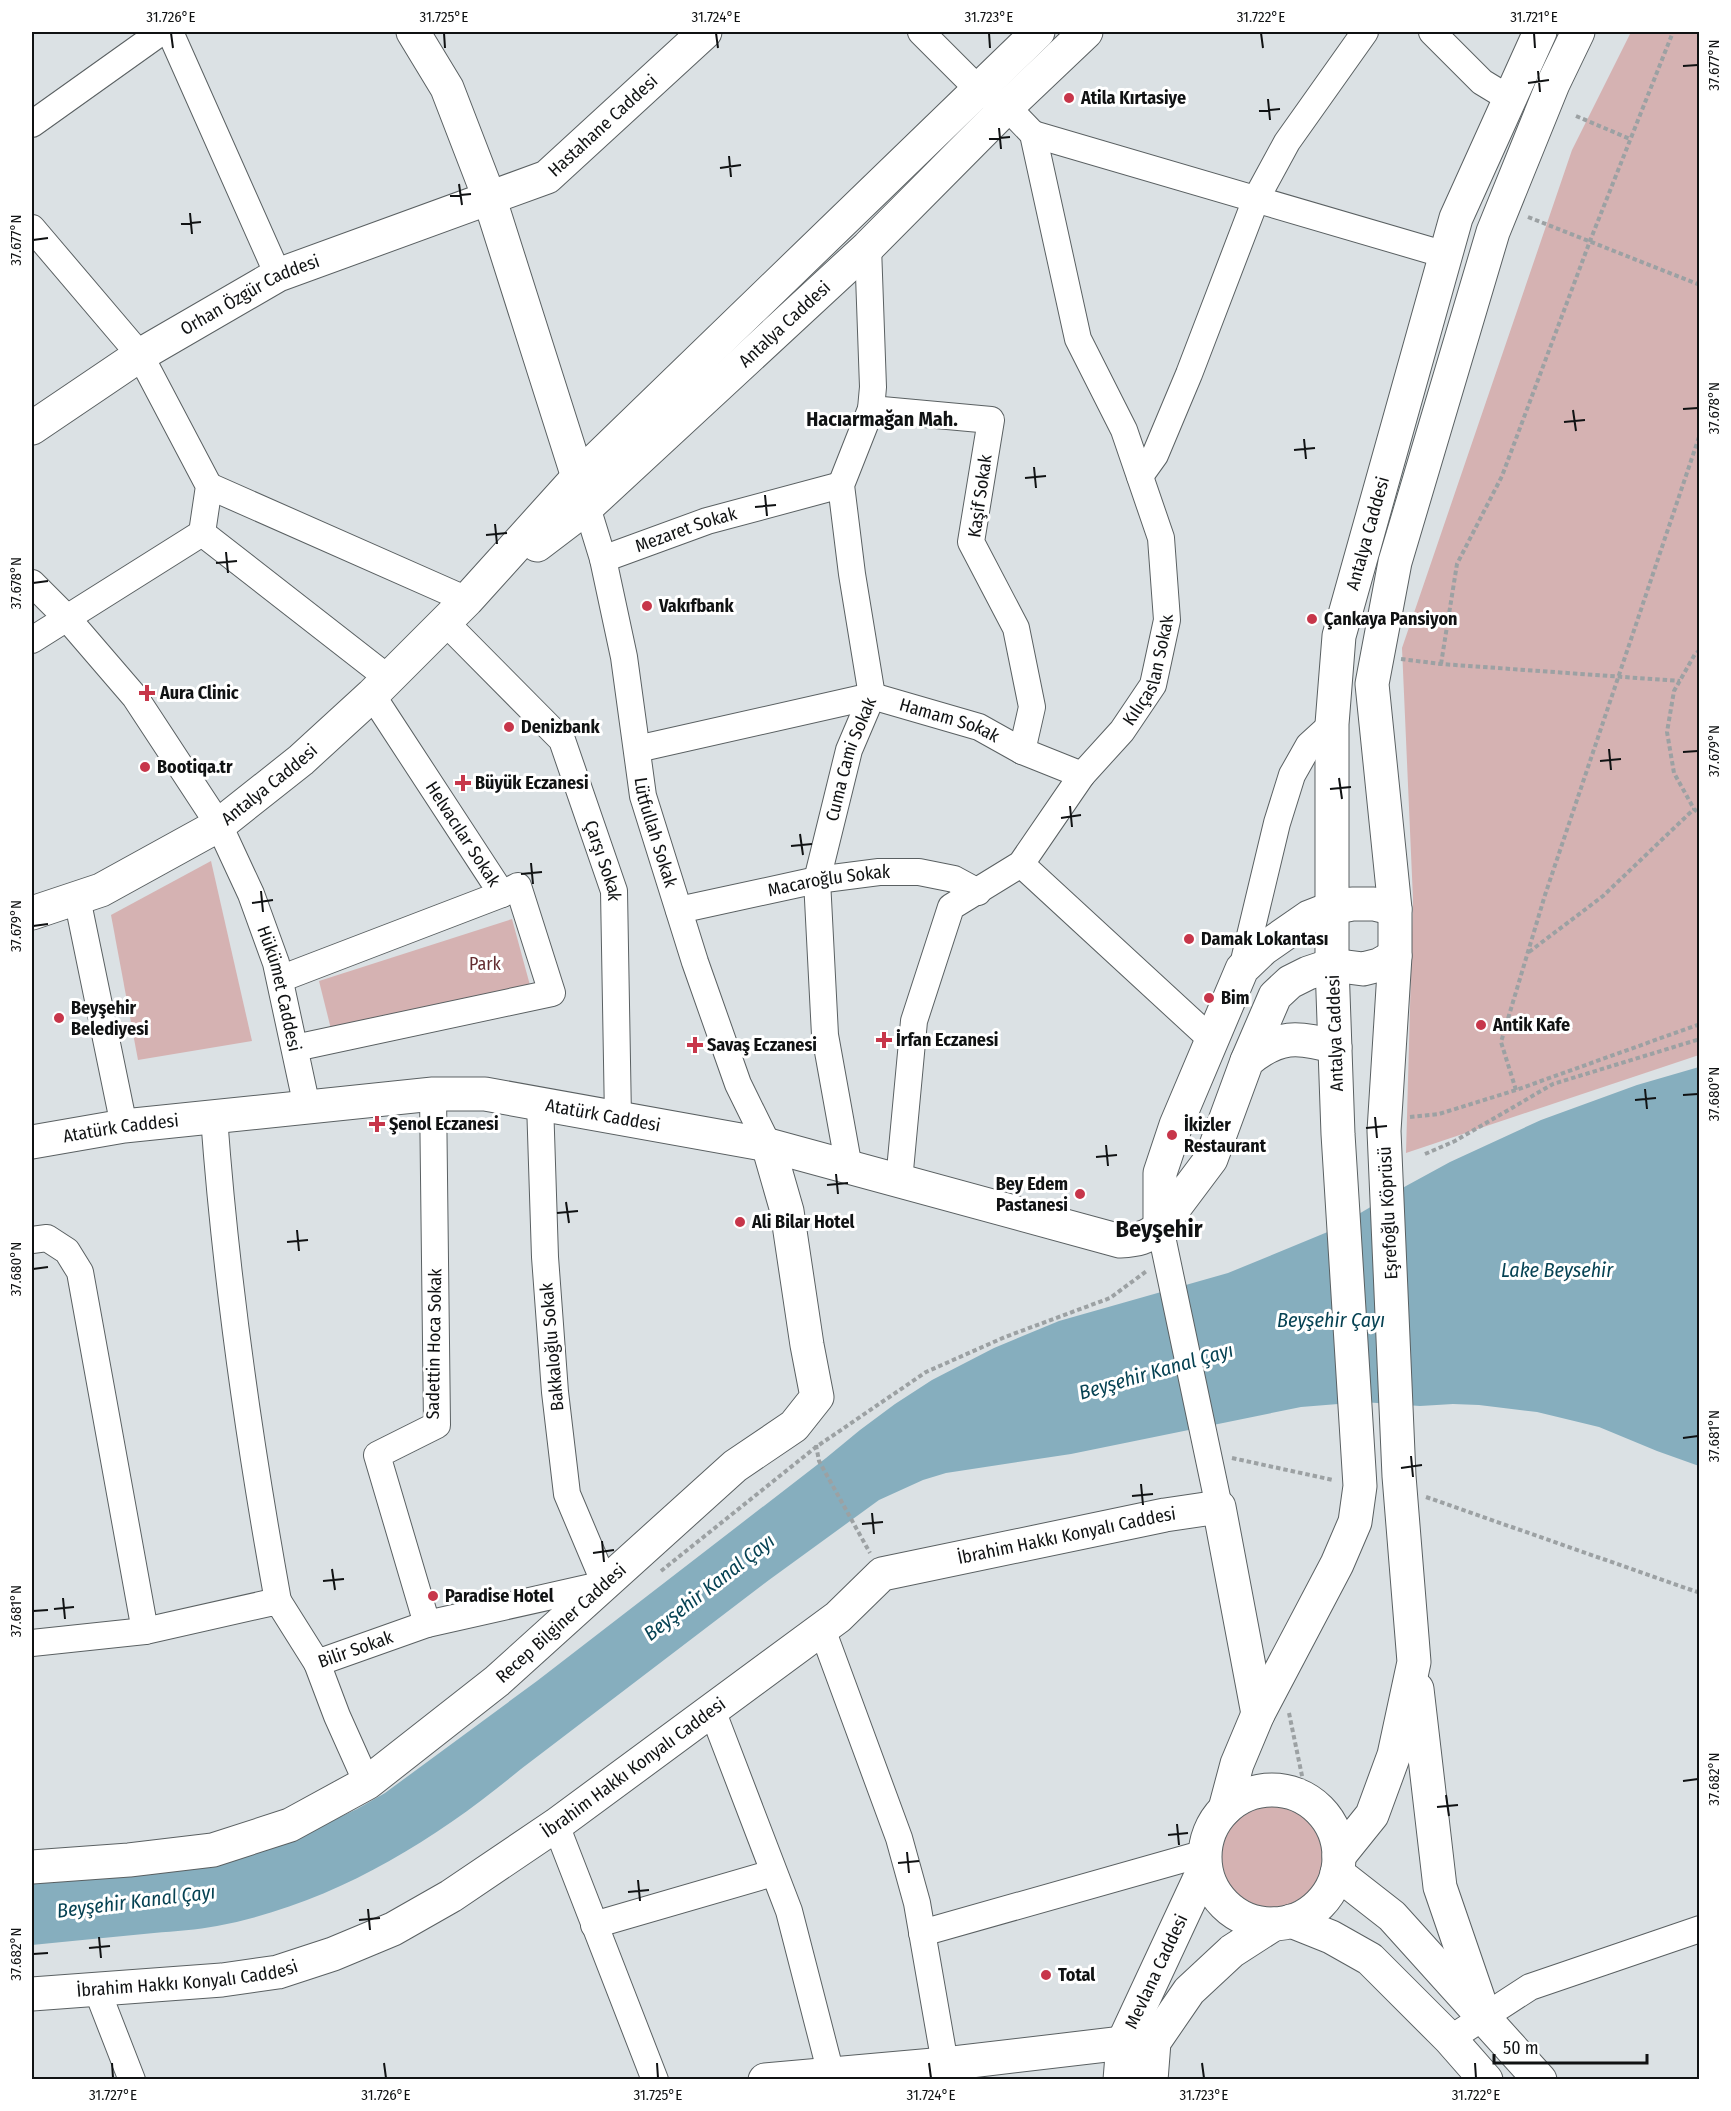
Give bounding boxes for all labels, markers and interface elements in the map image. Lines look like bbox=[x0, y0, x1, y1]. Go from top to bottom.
text: 31.726°E bbox=[146, 8, 196, 26]
text: 31.725°E bbox=[420, 8, 468, 26]
text: 31.724°E bbox=[692, 8, 741, 26]
text: 31.723°E bbox=[965, 8, 1013, 26]
text: 31.722°E bbox=[1237, 8, 1285, 26]
text: 31.721°E bbox=[1510, 8, 1558, 26]
text: 37.677°N bbox=[1705, 39, 1723, 91]
street label: Hastahane Caddesi bbox=[543, 70, 662, 182]
place label: Atila Kırtasiye bbox=[1080, 87, 1186, 109]
marker: Atila Kırtasiye bbox=[1062, 91, 1076, 105]
text: 37.677°N bbox=[7, 214, 25, 266]
street label: Orhan Özgür Caddesi bbox=[176, 250, 322, 340]
street label: Antalya Caddesi bbox=[734, 276, 835, 372]
text: 37.678°N bbox=[1705, 382, 1723, 434]
district label: Hacıarmağan Mah. bbox=[806, 407, 958, 431]
street label: Kaşif Sokak bbox=[963, 452, 997, 539]
street label: Antalya Caddesi bbox=[1341, 474, 1394, 593]
street label: Mezaret Sokak bbox=[632, 502, 740, 557]
text: 37.678°N bbox=[7, 557, 25, 609]
place label: Vakıfbank bbox=[658, 595, 734, 617]
marker: Vakıfbank bbox=[640, 599, 654, 613]
place label: Çankaya Pansiyon bbox=[1324, 608, 1457, 630]
marker: Çankaya Pansiyon bbox=[1305, 612, 1319, 626]
street label: Kılıçaslan Sokak bbox=[1118, 613, 1178, 730]
place label: Aura Clinic bbox=[159, 682, 239, 704]
marker: Aura Clinic bbox=[138, 684, 156, 702]
street label: Cuma Cami Sokak bbox=[821, 693, 881, 823]
street label: Hamam Sokak bbox=[897, 693, 1004, 748]
place label: Denizbank bbox=[521, 716, 600, 738]
marker: Denizbank bbox=[502, 720, 516, 734]
text: 37.679°N bbox=[1705, 725, 1723, 777]
street label: Antalya Caddesi bbox=[217, 739, 322, 830]
place label: Bootiqa.tr bbox=[157, 756, 233, 778]
marker: Bootiqa.tr bbox=[138, 760, 152, 774]
place label: Büyük Eczanesi bbox=[475, 772, 589, 794]
marker: Büyük Eczanesi bbox=[456, 776, 470, 790]
street label: Lütfullah Sokak bbox=[630, 776, 682, 890]
street label: Helvacılar Sokak bbox=[421, 777, 505, 891]
street label: Çarşı Sokak bbox=[580, 818, 625, 902]
street label: Macaroğlu Sokak bbox=[766, 861, 891, 901]
text: 37.679°N bbox=[7, 900, 25, 952]
street label: Hükümet Caddesi bbox=[252, 923, 306, 1054]
place label: Damak Lokantası bbox=[1201, 928, 1329, 950]
marker: Damak Lokantası bbox=[1182, 932, 1196, 946]
park label: Park bbox=[469, 953, 502, 975]
street label: Antalya Caddesi bbox=[1322, 974, 1348, 1092]
place label: Bim bbox=[1221, 987, 1249, 1009]
marker: Bim bbox=[1202, 991, 1216, 1005]
place label: Beyşehir Belediyesi bbox=[71, 997, 149, 1040]
marker: Beyşehir Belediyesi bbox=[52, 1011, 66, 1025]
place label: Antik Kafe bbox=[1492, 1014, 1570, 1036]
marker: Antik Kafe bbox=[1474, 1018, 1488, 1032]
place label: İrfan Eczanesi bbox=[896, 1029, 999, 1051]
marker: İrfan Eczanesi bbox=[877, 1033, 891, 1047]
place label: Savaş Eczanesi bbox=[707, 1034, 817, 1056]
marker: Savaş Eczanesi bbox=[688, 1038, 702, 1052]
text: 37.680°N bbox=[1705, 1067, 1723, 1121]
street label: Atatürk Caddesi bbox=[544, 1094, 662, 1136]
street label: Atatürk Caddesi bbox=[61, 1109, 180, 1147]
place label: Şenol Eczanesi bbox=[389, 1113, 499, 1135]
place label: İkizler Restaurant bbox=[1184, 1114, 1267, 1157]
marker: Şenol Eczanesi bbox=[370, 1117, 384, 1131]
marker: İkizler Restaurant bbox=[1165, 1128, 1179, 1142]
street label: Eşrefoğlu Köprüsü bbox=[1374, 1146, 1402, 1280]
place label: Bey Edem Pastanesi bbox=[996, 1173, 1068, 1216]
marker: Bey Edem Pastanesi bbox=[1073, 1187, 1087, 1201]
place label: Ali Bilar Hotel bbox=[751, 1211, 855, 1233]
marker: Ali Bilar Hotel bbox=[733, 1215, 747, 1229]
district label: Beyşehir bbox=[1116, 1215, 1203, 1243]
text: 37.680°N bbox=[7, 1242, 25, 1296]
water label: Lake Beysehir bbox=[1501, 1258, 1614, 1282]
street label: Sadettin Hoca Sokak bbox=[422, 1268, 446, 1420]
street label: Bakkaloğlu Sokak bbox=[535, 1281, 569, 1412]
water label: Beyşehir Çayı bbox=[1277, 1308, 1385, 1332]
water label: Beyşehir Kanal Çayı bbox=[1076, 1337, 1236, 1405]
text: 37.681°N bbox=[1705, 1410, 1723, 1462]
street label: İbrahim Hakkı Konyalı Caddesi bbox=[955, 1503, 1177, 1569]
water label: Beyşehir Kanal Çayı bbox=[639, 1528, 779, 1646]
street label: Recep Bilginer Caddesi bbox=[491, 1559, 631, 1688]
text: 37.681°N bbox=[7, 1585, 25, 1637]
place label: Paradise Hotel bbox=[445, 1585, 554, 1607]
marker: Paradise Hotel bbox=[426, 1589, 440, 1603]
street label: Bilir Sokak bbox=[315, 1626, 396, 1673]
street label: İbrahim Hakkı Konyalı Caddesi bbox=[538, 1693, 730, 1842]
text: 37.682°N bbox=[1705, 1752, 1723, 1806]
water label: Beyşehir Kanal Çayı bbox=[55, 1879, 217, 1923]
street label: Mevlana Caddesi bbox=[1120, 1911, 1192, 2032]
text: 37.682°N bbox=[7, 1927, 25, 1981]
street label: İbrahim Hakkı Konyalı Caddesi bbox=[76, 1955, 301, 2002]
place label: Total bbox=[1058, 1964, 1095, 1986]
marker: Total bbox=[1039, 1968, 1053, 1982]
scale bar bbox=[1494, 2027, 1647, 2065]
text: 50 m bbox=[1503, 2037, 1539, 2059]
text: 31.727°E bbox=[89, 2086, 137, 2104]
text: 31.726°E bbox=[361, 2086, 411, 2104]
text: 31.725°E bbox=[634, 2086, 682, 2104]
text: 31.724°E bbox=[907, 2086, 956, 2104]
text: 31.723°E bbox=[1180, 2086, 1228, 2104]
text: 31.722°E bbox=[1452, 2086, 1500, 2104]

